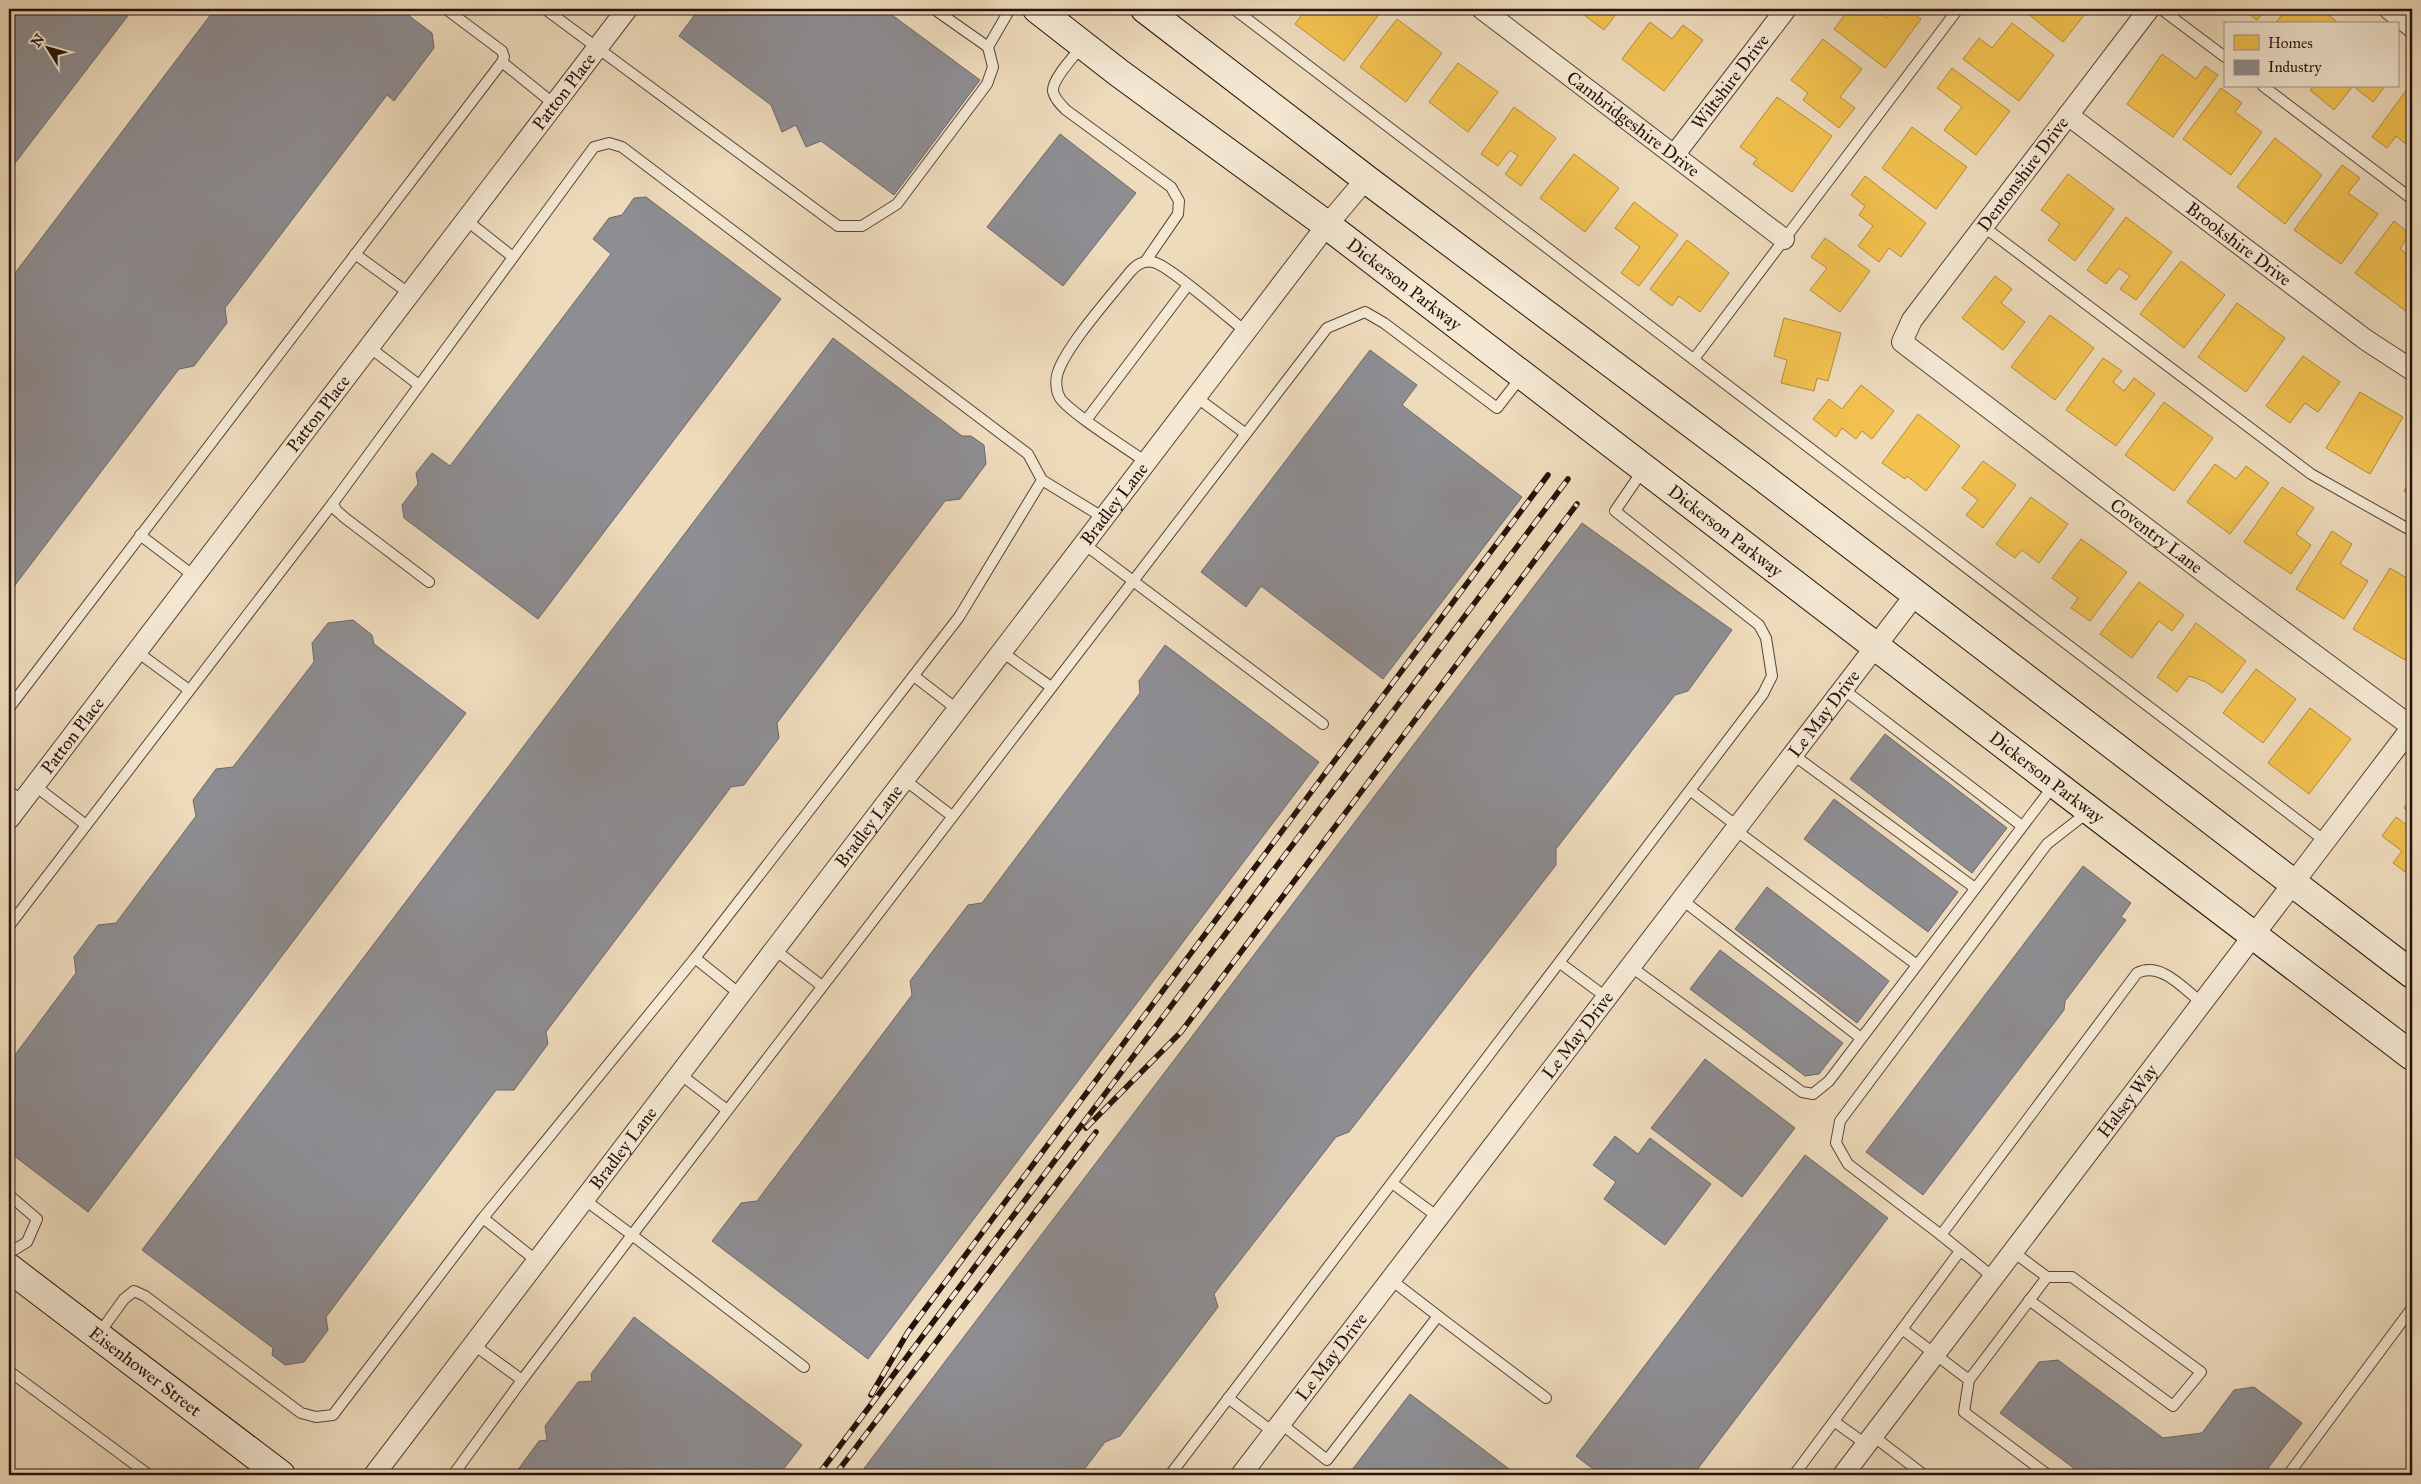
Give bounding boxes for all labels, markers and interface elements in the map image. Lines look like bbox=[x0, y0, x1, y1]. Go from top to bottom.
north arrow bbox=[22, 22, 72, 72]
legend bbox=[2224, 22, 2398, 88]
street label: Wiltshire Drive bbox=[1687, 30, 1774, 134]
text: N bbox=[28, 31, 48, 50]
text: Homes bbox=[2268, 34, 2313, 52]
street label: Patton Place bbox=[528, 49, 600, 134]
text: Industry bbox=[2268, 58, 2322, 76]
street label: Cambridgeshire Drive bbox=[1562, 66, 1704, 182]
street label: Dentonshire Drive bbox=[1973, 112, 2073, 236]
street label: Brookshire Drive bbox=[2182, 197, 2296, 291]
street label: Dickerson Parkway bbox=[1342, 233, 1466, 336]
street label: Patton Place bbox=[282, 371, 355, 456]
street label: Bradley Lane bbox=[1076, 458, 1153, 550]
street label: Dickerson Parkway bbox=[1664, 480, 1788, 582]
street label: Coventry Lane bbox=[2106, 494, 2207, 578]
street label: Le May Drive bbox=[1784, 665, 1865, 762]
street label: Patton Place bbox=[36, 693, 109, 778]
street label: Dickerson Parkway bbox=[1985, 727, 2109, 829]
street label: Bradley Lane bbox=[830, 780, 907, 872]
street label: Le May Drive bbox=[1537, 987, 1618, 1083]
street label: Halsey Way bbox=[2093, 1059, 2163, 1142]
street label: Bradley Lane bbox=[585, 1103, 662, 1194]
street label: Le May Drive bbox=[1291, 1308, 1372, 1405]
street label: Eisenhower Street bbox=[85, 1322, 206, 1422]

